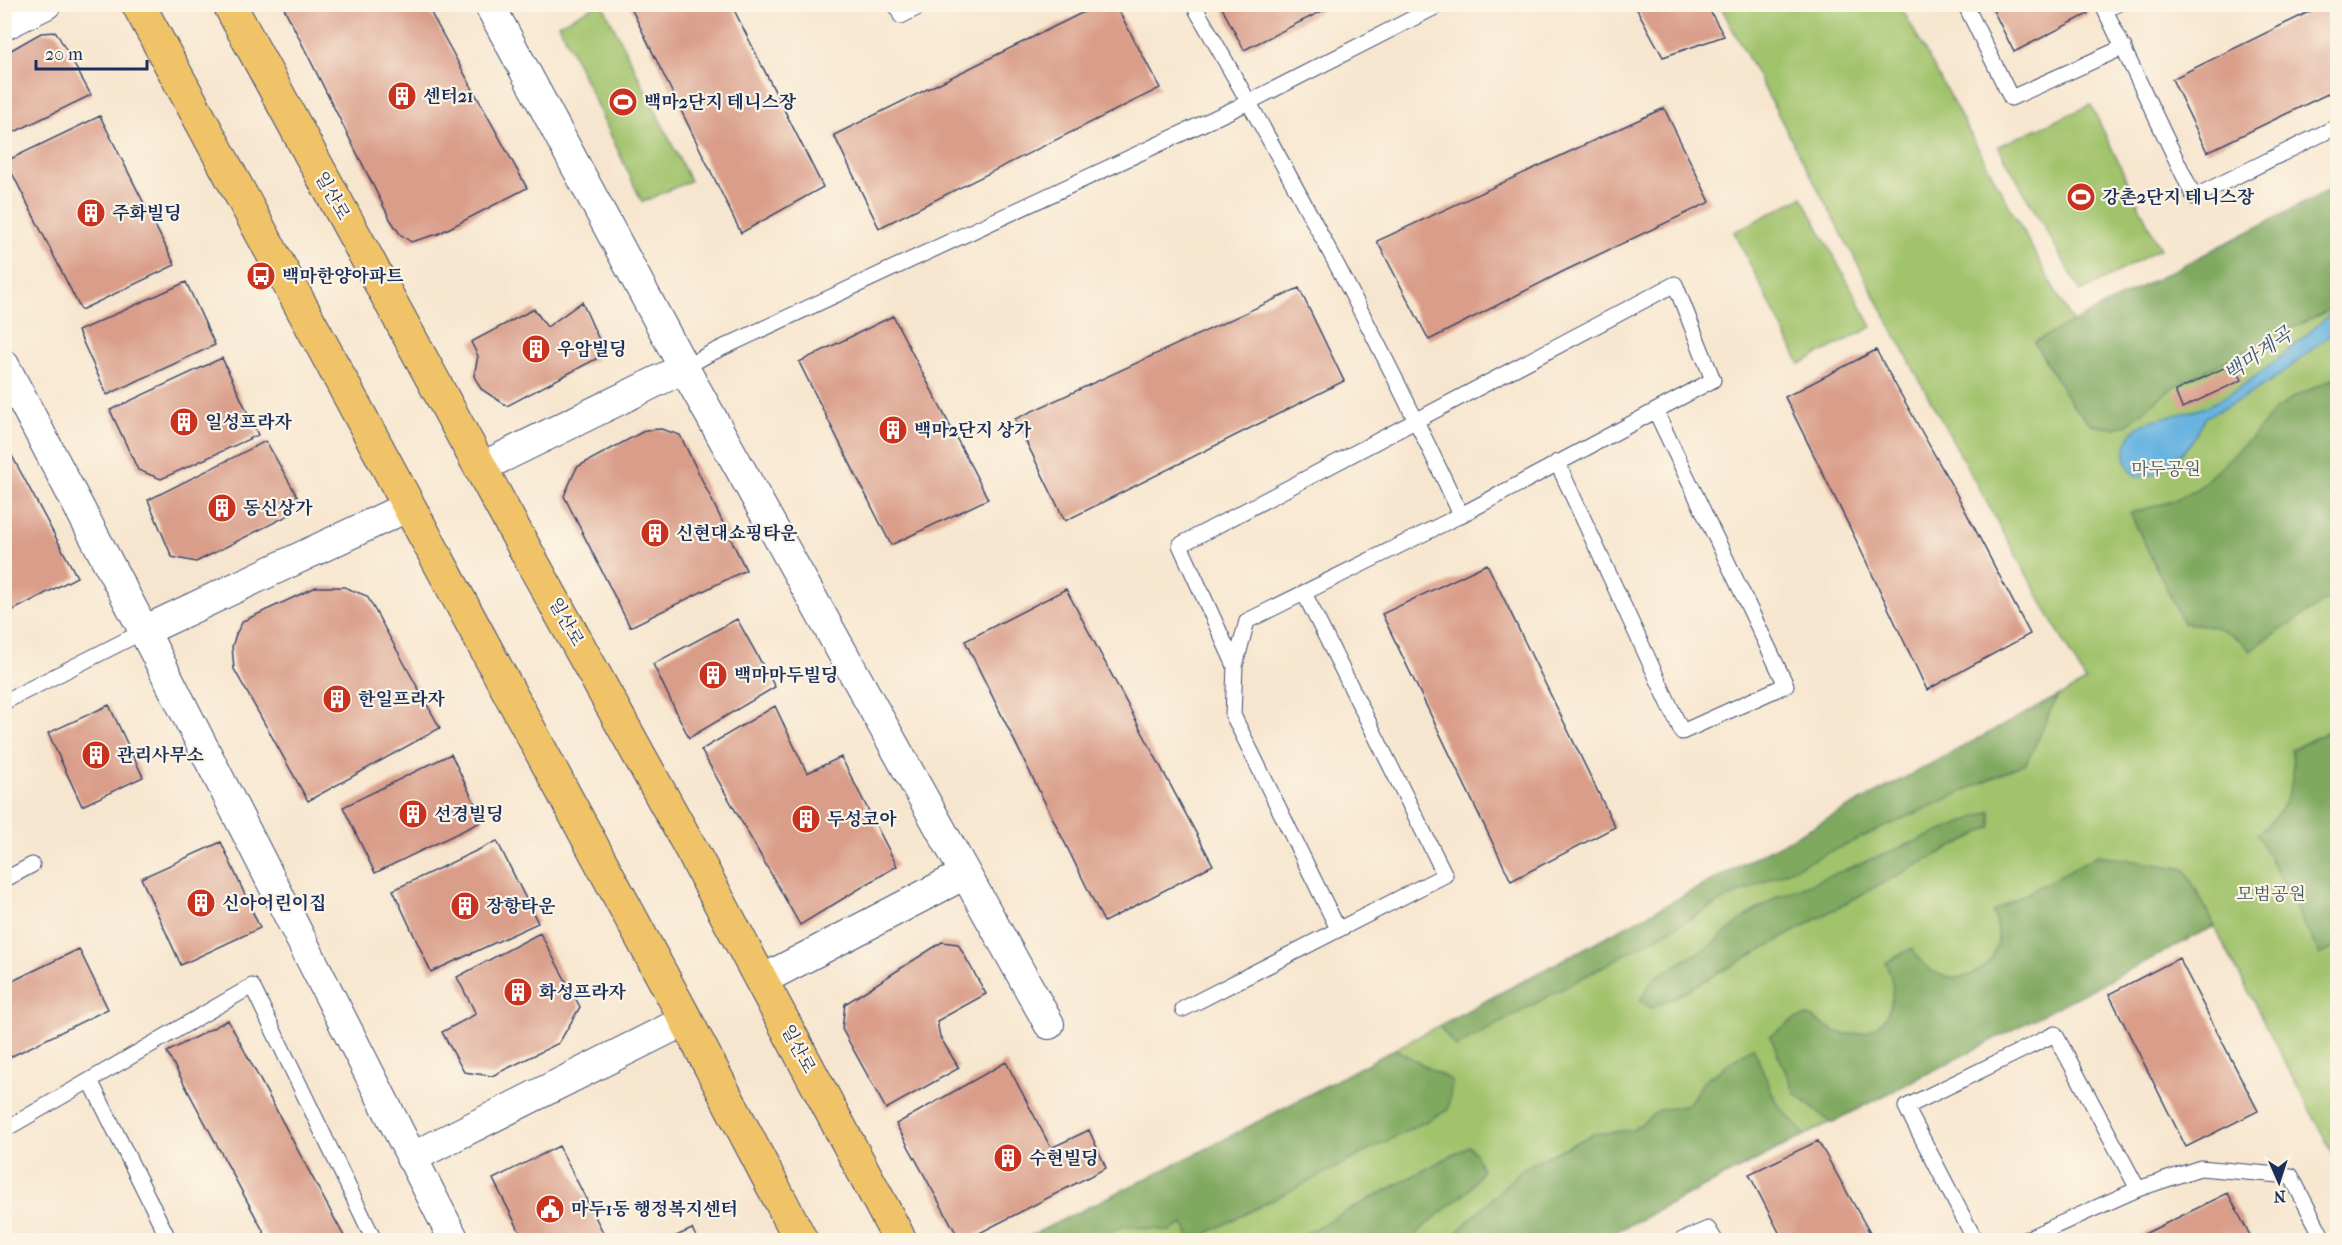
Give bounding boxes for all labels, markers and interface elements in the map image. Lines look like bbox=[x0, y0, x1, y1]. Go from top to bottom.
scale bar bbox=[36, 33, 147, 71]
text: 20 m bbox=[45, 44, 83, 65]
building icon: 센터21 bbox=[386, 80, 418, 112]
place label: 센터21 bbox=[423, 86, 473, 107]
sports icon: 백마2단지 테니스장 bbox=[607, 86, 639, 118]
place label: 백마2단지 테니스장 bbox=[644, 92, 797, 113]
street label: 일산로 bbox=[310, 168, 354, 224]
sports icon: 강촌2단지 테니스장 bbox=[2065, 181, 2097, 213]
place label: 강촌2단지 테니스장 bbox=[2102, 187, 2255, 208]
building icon: 주화빌딩 bbox=[75, 197, 107, 229]
place label: 주화빌딩 bbox=[112, 203, 182, 224]
bus stop icon: 백마한양아파트 bbox=[245, 260, 277, 292]
place label: 백마한양아파트 bbox=[282, 266, 404, 287]
water label: 백마계곡 bbox=[2220, 321, 2298, 386]
building icon: 우암빌딩 bbox=[520, 333, 552, 365]
place label: 우암빌딩 bbox=[557, 339, 627, 360]
building icon: 일성프라자 bbox=[168, 406, 200, 438]
place label: 일성프라자 bbox=[205, 412, 293, 433]
building icon: 백마2단지 상가 bbox=[877, 414, 909, 446]
place label: 백마2단지 상가 bbox=[914, 420, 1032, 441]
park label: 마두공원 bbox=[2131, 459, 2201, 480]
building icon: 동신상가 bbox=[206, 492, 238, 524]
place label: 동신상가 bbox=[243, 498, 313, 519]
building icon: 신현대쇼핑타운 bbox=[639, 517, 671, 549]
place label: 신현대쇼핑타운 bbox=[676, 523, 798, 544]
street label: 일산로 bbox=[544, 594, 588, 650]
building icon: 백마마두빌딩 bbox=[697, 659, 729, 691]
place label: 백마마두빌딩 bbox=[734, 665, 838, 686]
building icon: 한일프라자 bbox=[321, 683, 353, 715]
place label: 한일프라자 bbox=[358, 689, 446, 710]
building icon: 관리사무소 bbox=[80, 739, 112, 771]
place label: 관리사무소 bbox=[117, 745, 205, 766]
building icon: 선경빌딩 bbox=[397, 798, 429, 830]
building icon: 두성코아 bbox=[790, 803, 822, 835]
place label: 선경빌딩 bbox=[434, 804, 504, 825]
place label: 두성코아 bbox=[827, 809, 897, 830]
park label: 모범공원 bbox=[2236, 884, 2306, 905]
building icon: 신아어린이집 bbox=[185, 887, 217, 919]
building icon: 장항타운 bbox=[449, 890, 481, 922]
place label: 신아어린이집 bbox=[222, 893, 326, 914]
place label: 장항타운 bbox=[486, 896, 556, 917]
building icon: 화성프라자 bbox=[502, 976, 534, 1008]
place label: 화성프라자 bbox=[539, 982, 627, 1003]
street label: 일산로 bbox=[776, 1021, 820, 1077]
building icon: 수현빌딩 bbox=[992, 1142, 1024, 1174]
place label: 수현빌딩 bbox=[1029, 1148, 1099, 1169]
north arrow bbox=[2249, 1152, 2309, 1212]
text: N bbox=[2272, 1187, 2286, 1206]
public building icon: 마두1동 행정복지센터 bbox=[534, 1193, 566, 1225]
place label: 마두1동 행정복지센터 bbox=[571, 1199, 738, 1220]

